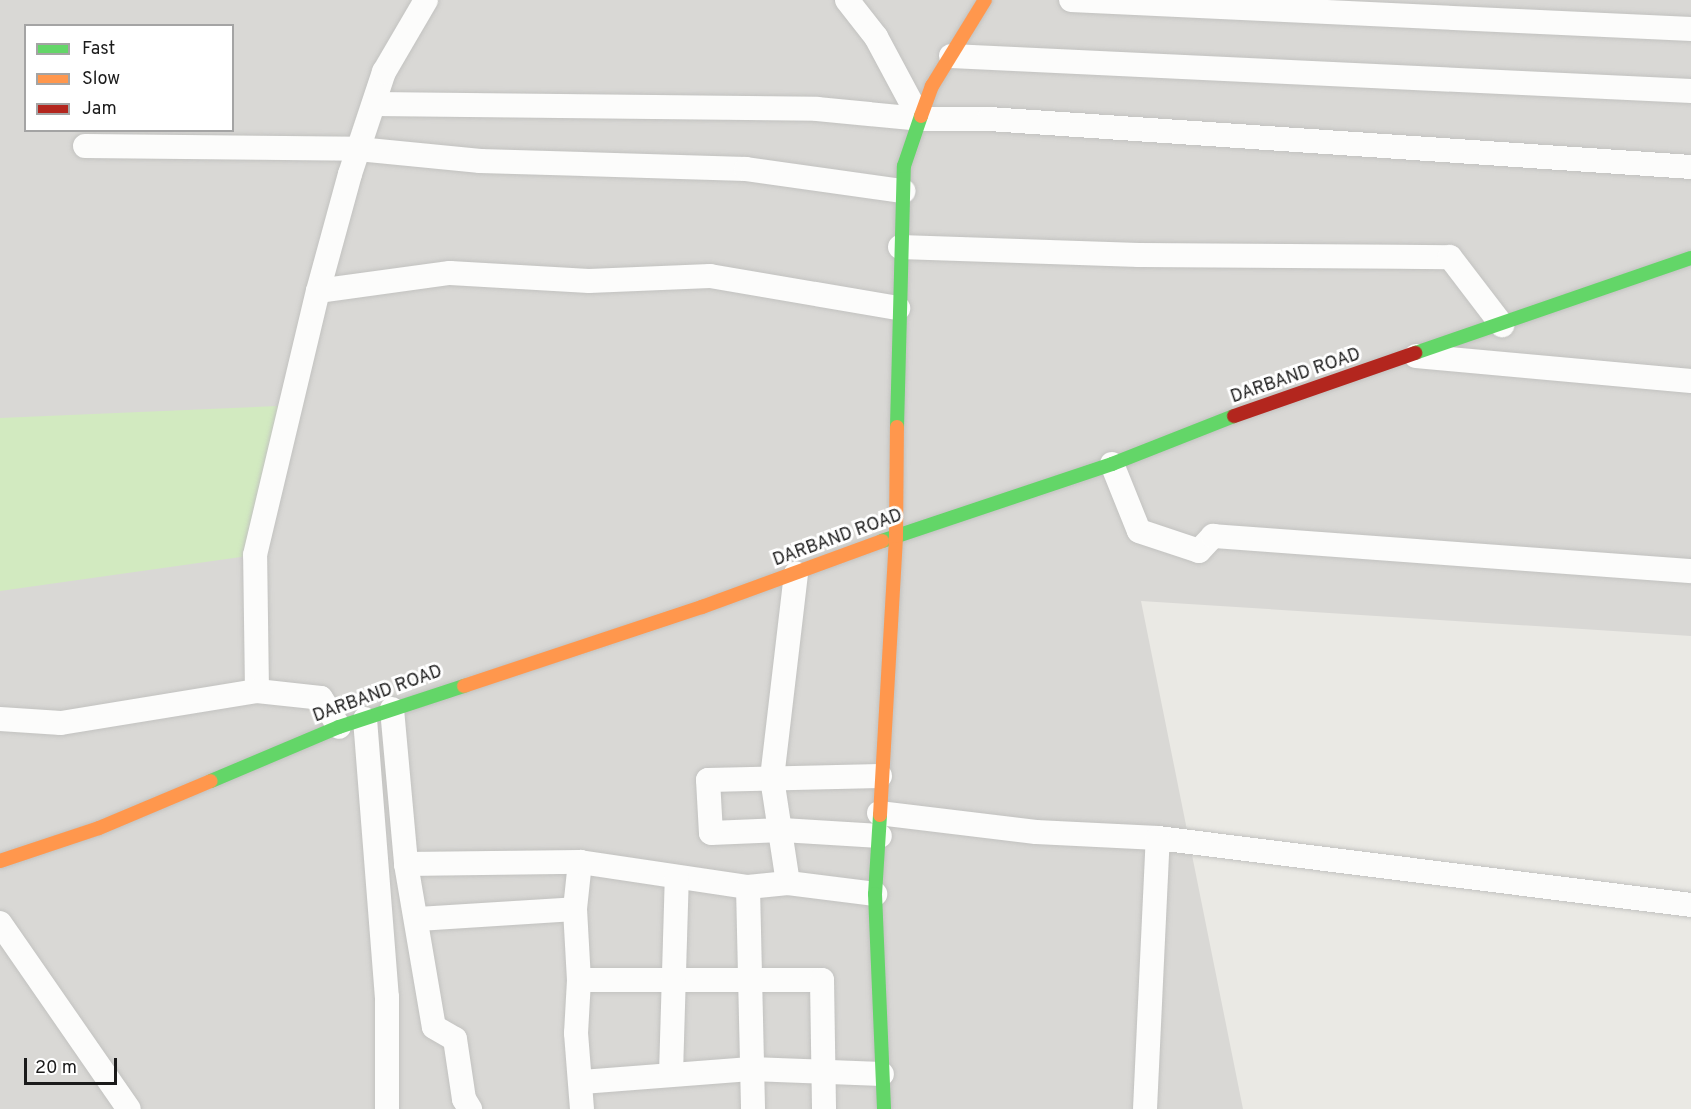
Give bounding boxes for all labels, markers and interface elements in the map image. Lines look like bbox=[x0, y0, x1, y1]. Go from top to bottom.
legend bbox=[24, 24, 234, 132]
text: Fast bbox=[82, 38, 115, 61]
text: Slow bbox=[82, 68, 120, 91]
text: Jam bbox=[82, 98, 117, 121]
street label: DARBAND ROAD bbox=[1228, 345, 1364, 409]
street label: DARBAND ROAD bbox=[770, 506, 906, 572]
street label: DARBAND ROAD bbox=[310, 662, 446, 728]
scale bar bbox=[27, 1046, 120, 1084]
text: 20 m bbox=[35, 1057, 77, 1080]

